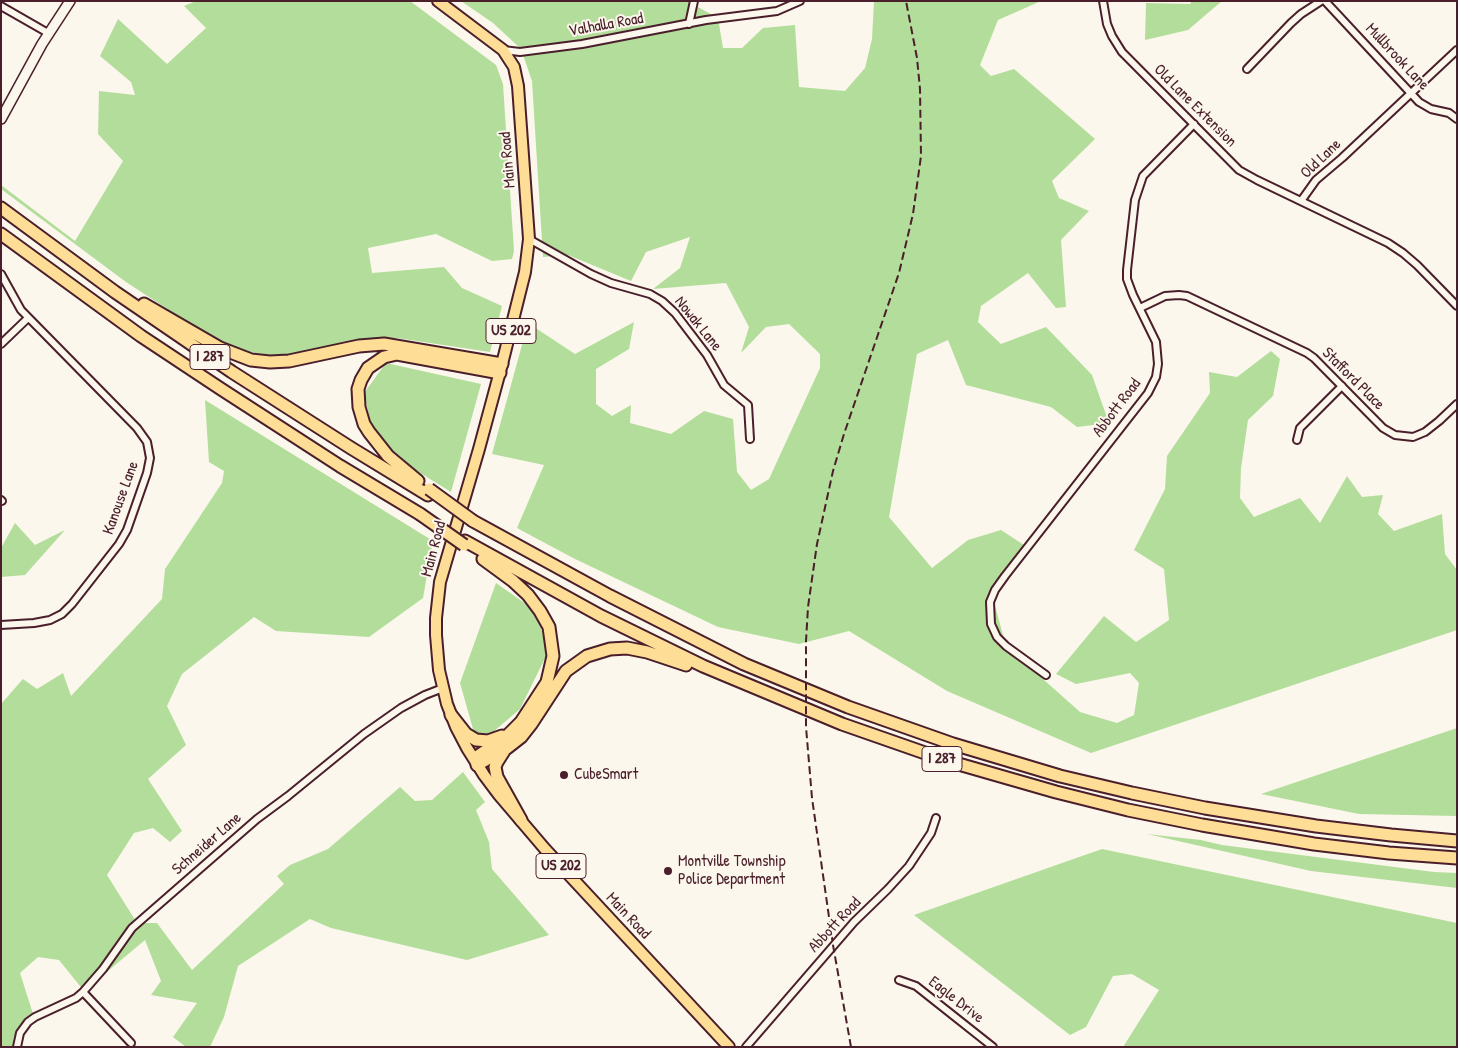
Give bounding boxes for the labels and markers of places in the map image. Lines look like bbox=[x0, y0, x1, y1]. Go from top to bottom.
place label: CubeSmart bbox=[574, 765, 638, 785]
marker: CubeSmart bbox=[558, 769, 570, 781]
place label: Montville Township Police Department bbox=[678, 852, 786, 890]
marker: Montville Township Police Department bbox=[662, 865, 674, 877]

